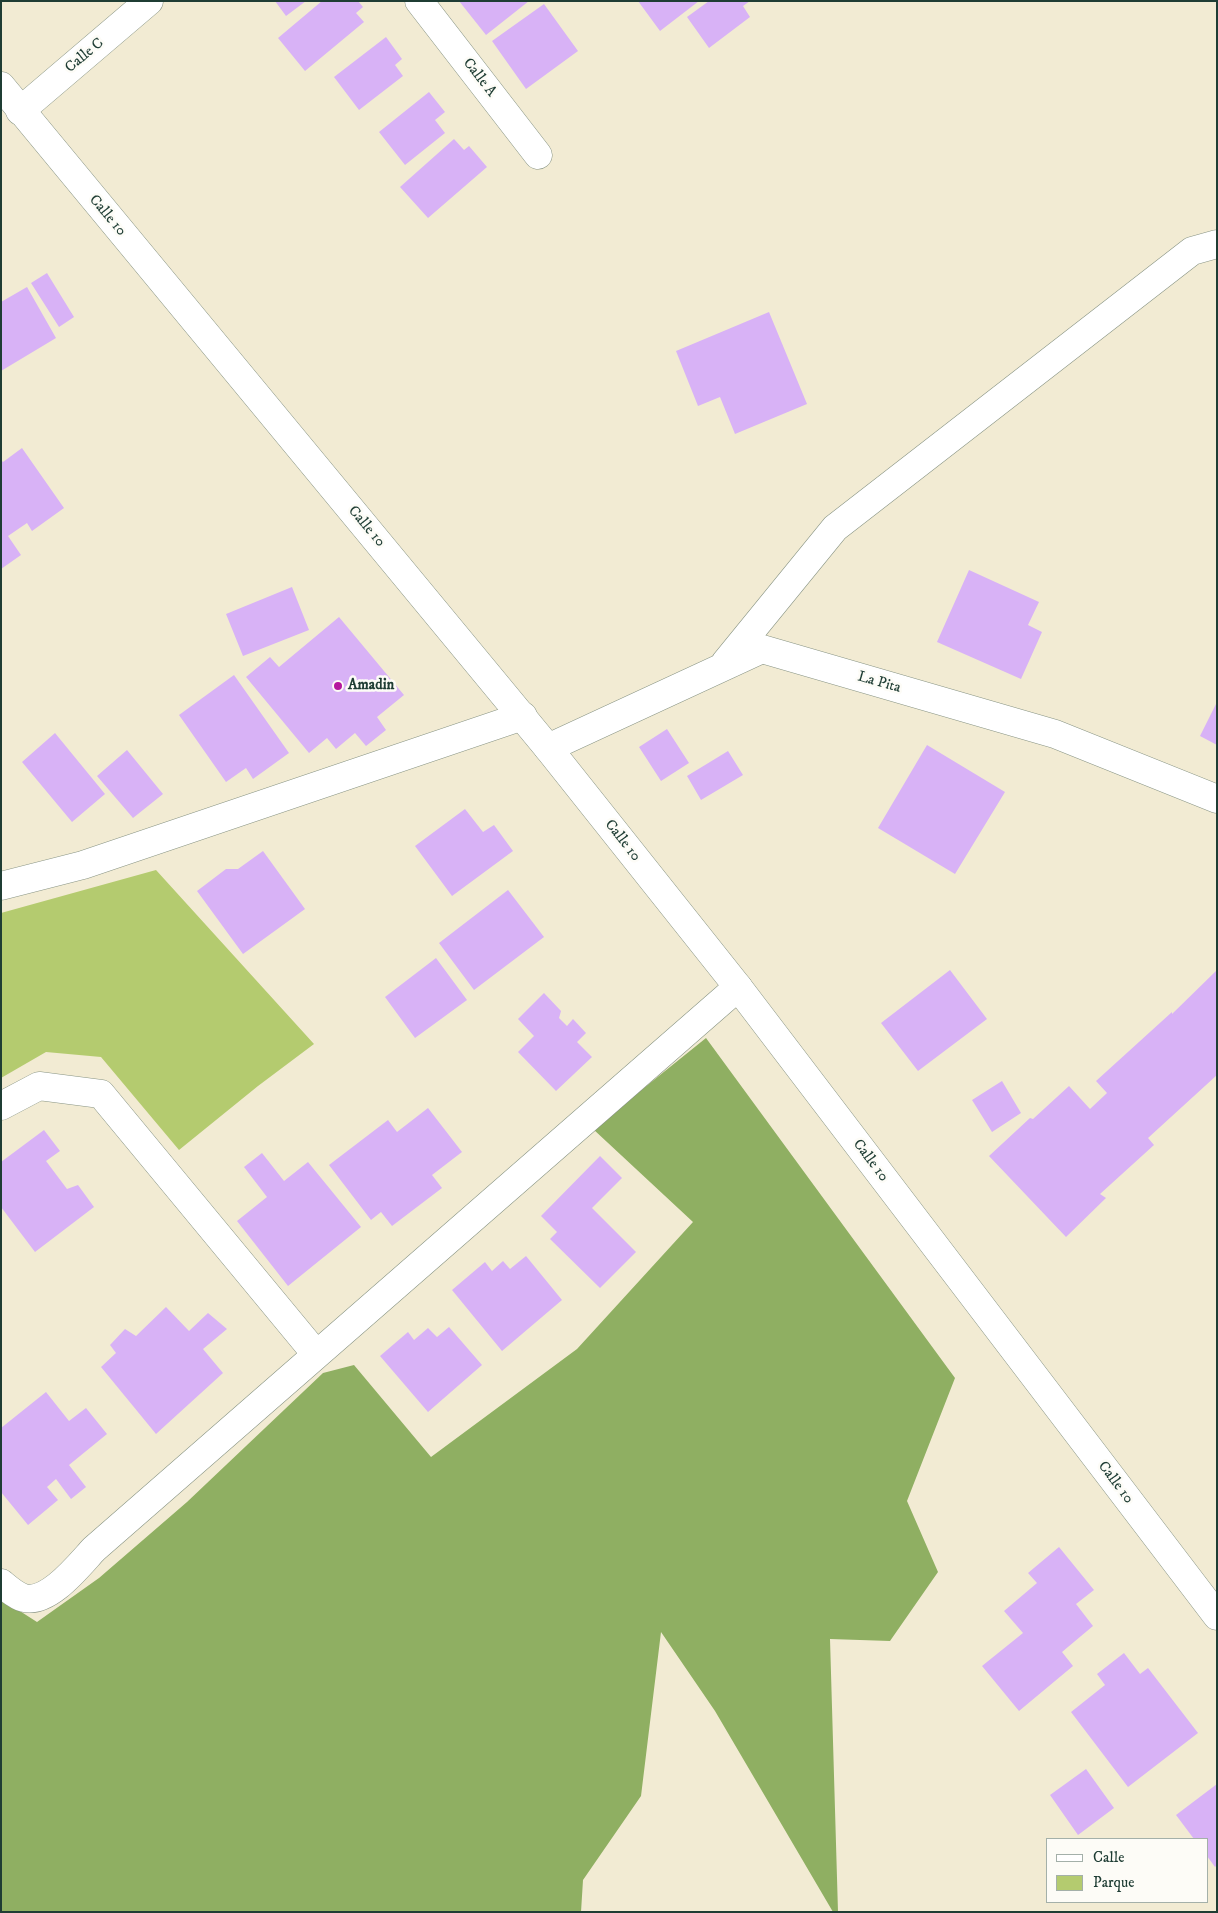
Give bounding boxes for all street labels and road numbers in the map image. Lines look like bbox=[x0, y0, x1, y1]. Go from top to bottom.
street label: Calle C bbox=[62, 35, 108, 77]
street label: Calle A bbox=[458, 55, 500, 101]
street label: Calle 10 bbox=[85, 192, 129, 240]
street label: Calle 10 bbox=[344, 503, 388, 551]
street label: La Pita bbox=[855, 668, 903, 698]
street label: Calle 10 bbox=[600, 816, 644, 866]
street label: Calle 10 bbox=[848, 1136, 892, 1186]
street label: Calle 10 bbox=[1093, 1458, 1137, 1508]

